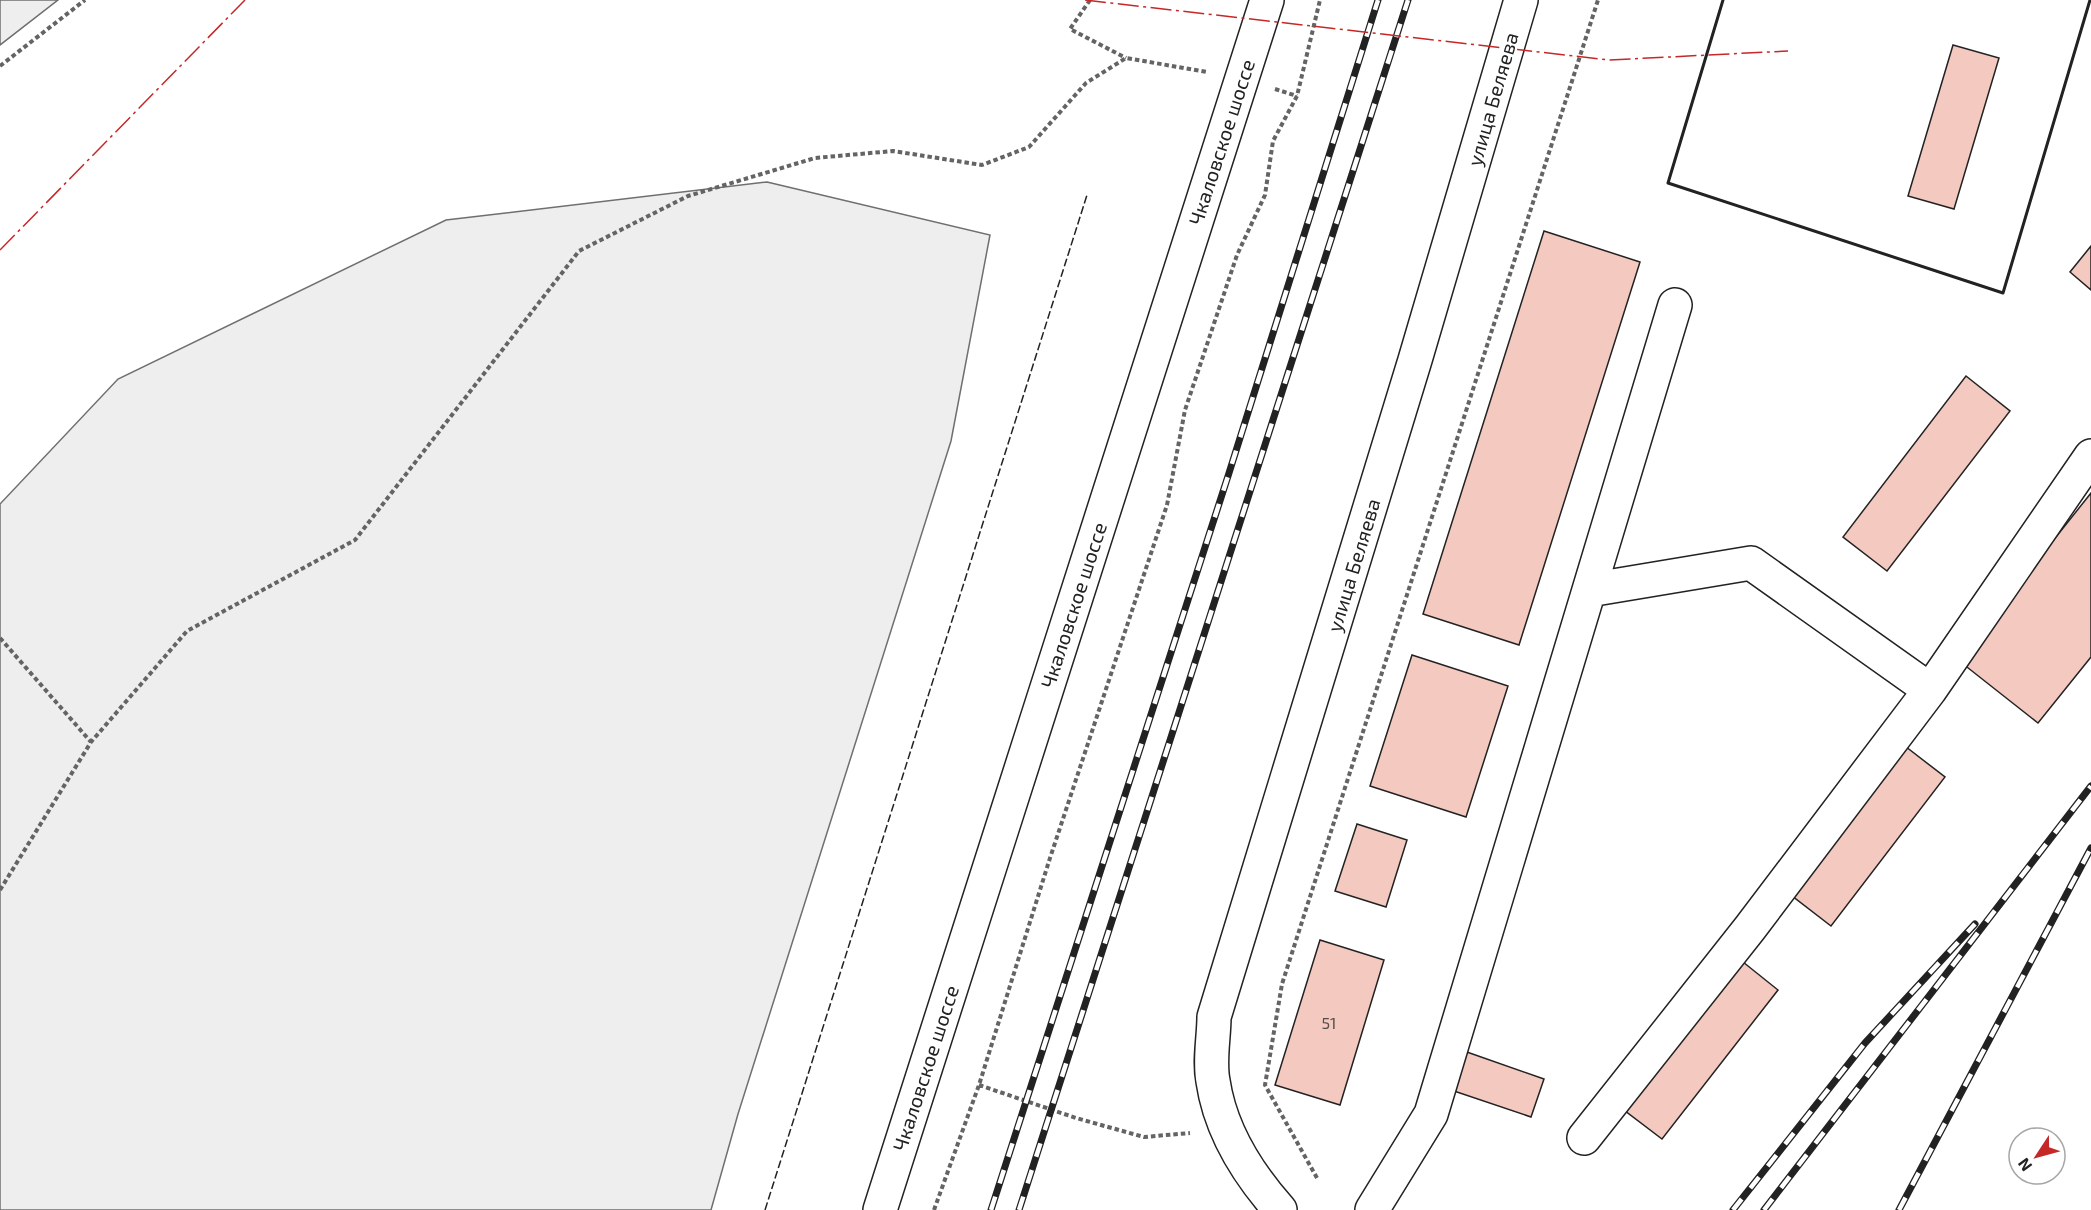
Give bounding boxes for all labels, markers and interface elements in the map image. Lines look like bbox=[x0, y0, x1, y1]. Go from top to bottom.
street label: улица Беляева bbox=[1461, 29, 1524, 169]
street label: Чкаловское шоссе bbox=[1183, 56, 1259, 228]
street label: улица Беляева bbox=[1321, 495, 1386, 635]
street label: Чкаловское шоссе bbox=[1035, 519, 1111, 691]
street label: Чкаловское шоссе bbox=[887, 982, 963, 1154]
house number: 51 bbox=[1322, 1013, 1336, 1032]
north arrow bbox=[2007, 1126, 2067, 1186]
text: N bbox=[2013, 1155, 2036, 1175]

